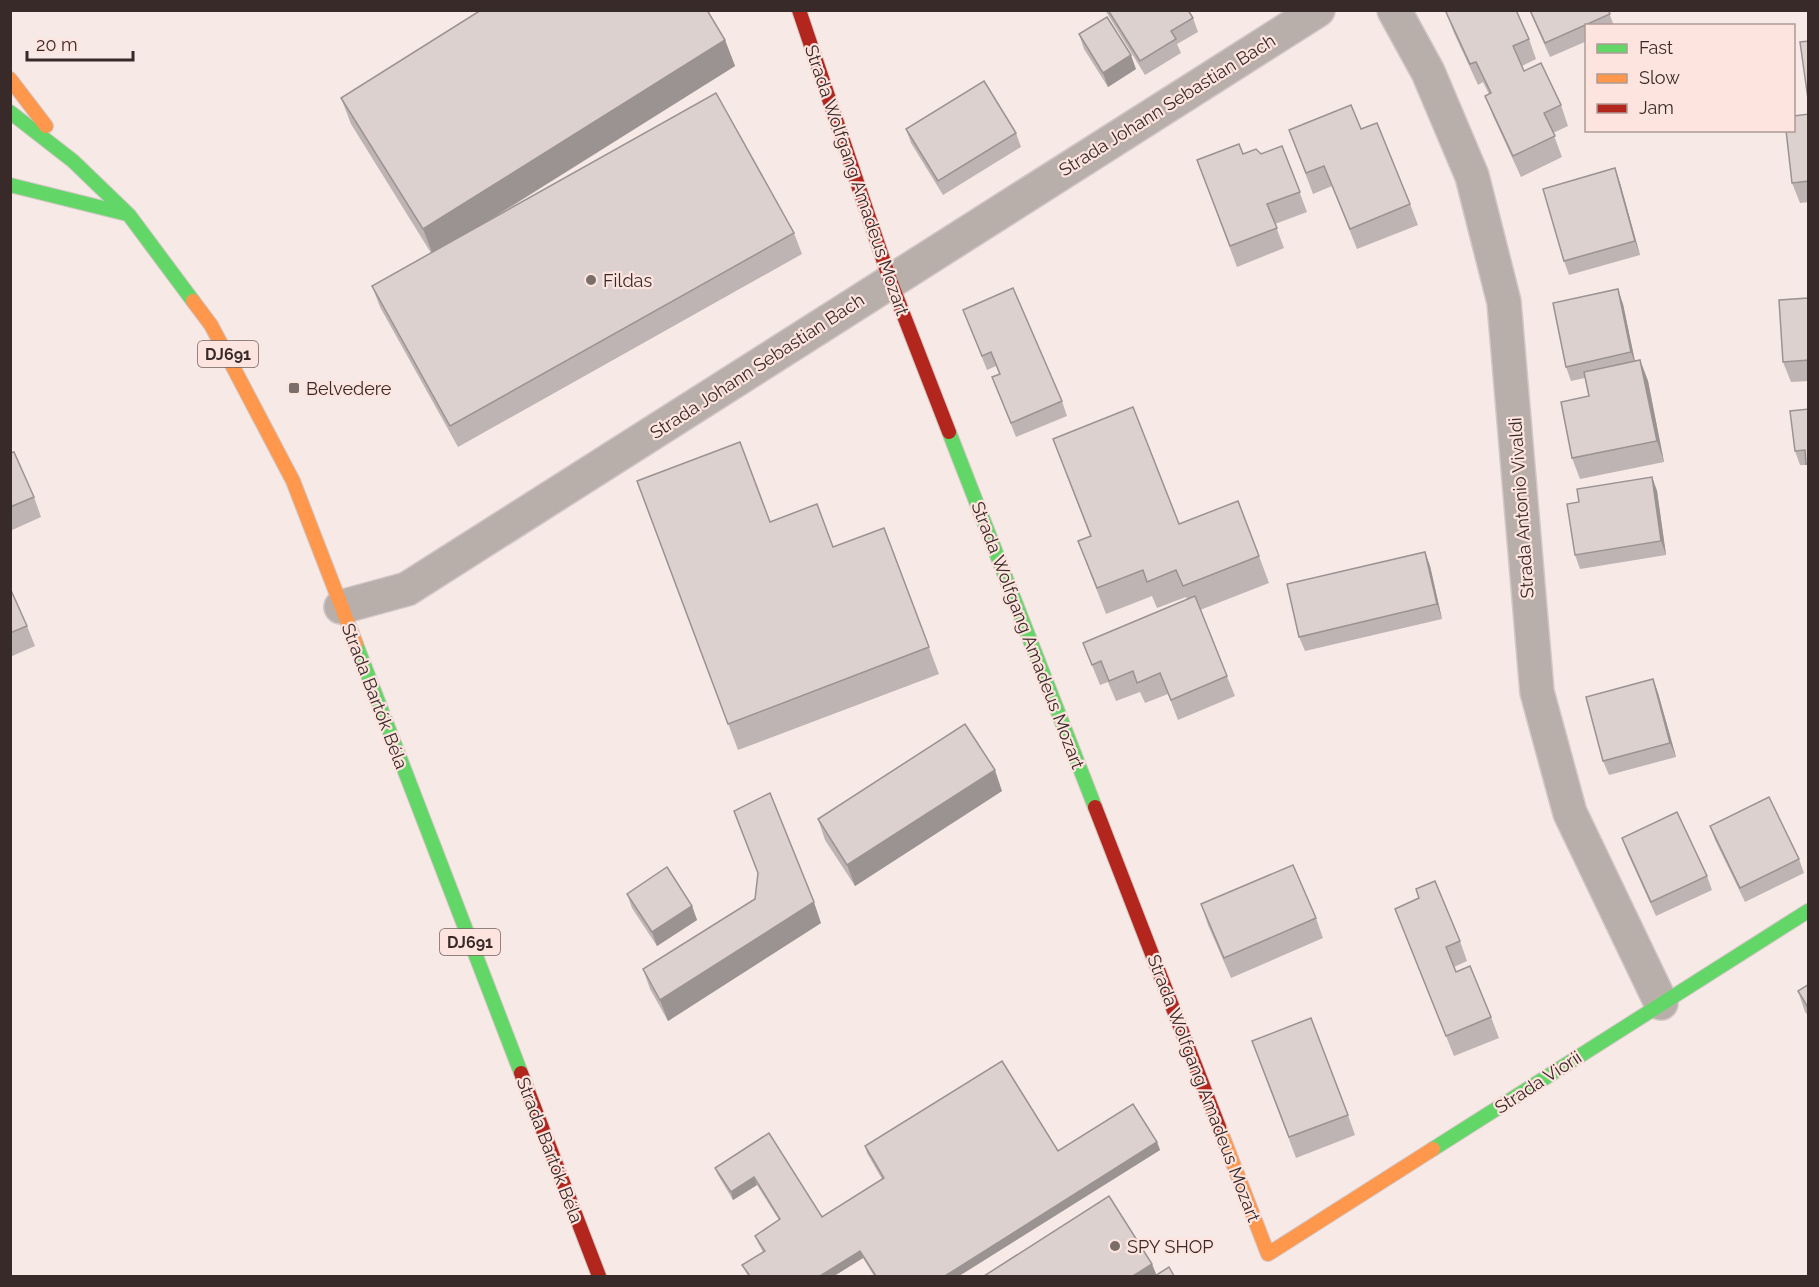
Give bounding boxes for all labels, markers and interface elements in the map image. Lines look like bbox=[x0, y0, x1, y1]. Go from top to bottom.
scale bar bbox=[27, 24, 134, 62]
legend bbox=[1585, 24, 1795, 132]
street label: Strada Johann Sebastian Bach bbox=[1055, 30, 1279, 180]
text: 20 m bbox=[36, 34, 78, 55]
text: Fast bbox=[1639, 37, 1673, 58]
street label: Strada Wolfgang Amadeus Mozart bbox=[801, 42, 913, 318]
text: Slow bbox=[1639, 67, 1680, 88]
text: Jam bbox=[1639, 97, 1674, 118]
place label: Fildas bbox=[603, 270, 652, 291]
marker: Fildas bbox=[584, 273, 598, 287]
street label: Strada Johann Sebastian Bach bbox=[646, 289, 868, 443]
road number: DJ691 bbox=[198, 341, 258, 367]
place label: Belvedere bbox=[306, 378, 392, 399]
marker: Belvedere bbox=[287, 381, 301, 395]
street label: Strada Antonio Vivaldi bbox=[1504, 417, 1538, 599]
street label: Strada Wolfgang Amadeus Mozart bbox=[967, 498, 1089, 772]
street label: Strada Bartók Béla bbox=[337, 620, 413, 772]
road number: DJ691 bbox=[440, 929, 500, 955]
street label: Strada Wolfgang Amadeus Mozart bbox=[1143, 951, 1265, 1225]
street label: Strada Viorii bbox=[1491, 1046, 1585, 1118]
street label: Strada Bartók Béla bbox=[512, 1074, 588, 1226]
place label: SPY SHOP bbox=[1127, 1236, 1213, 1257]
marker: SPY SHOP bbox=[1108, 1239, 1122, 1253]

